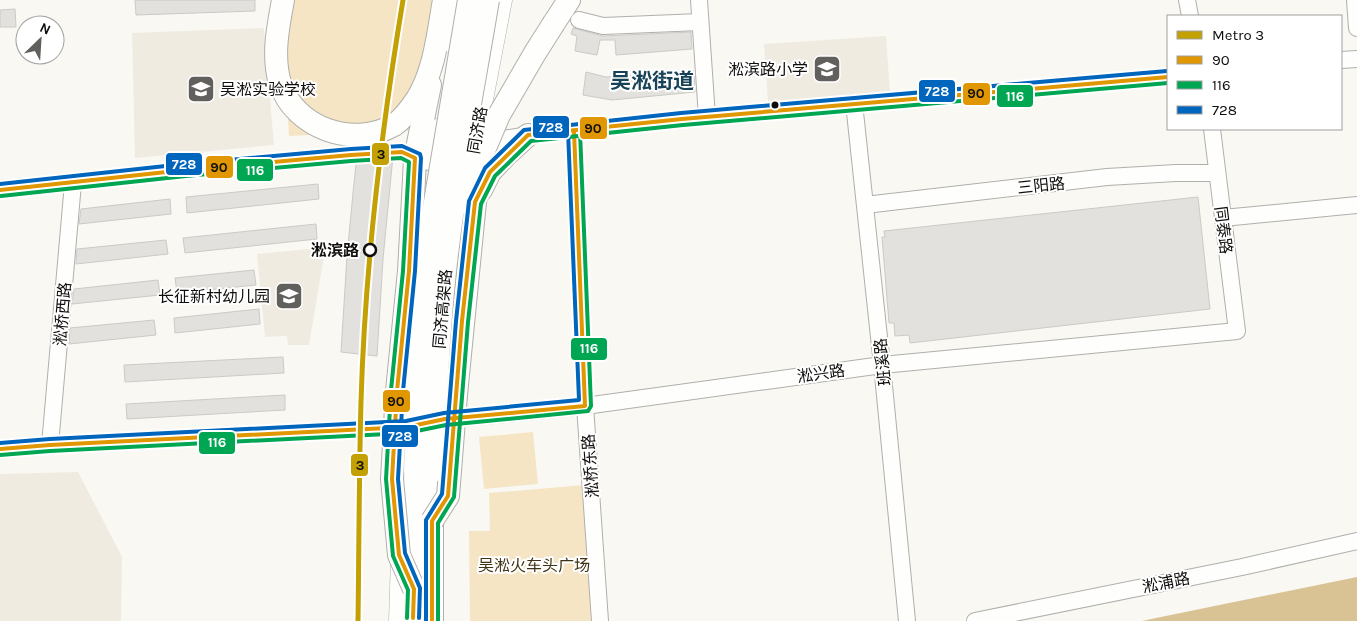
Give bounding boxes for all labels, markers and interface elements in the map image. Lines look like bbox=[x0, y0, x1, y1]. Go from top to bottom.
north arrow bbox=[15, 15, 65, 65]
legend bbox=[1167, 15, 1342, 130]
text: N bbox=[37, 19, 53, 38]
text: Metro 3 bbox=[1212, 26, 1264, 44]
text: 90 bbox=[1212, 51, 1230, 69]
school or university icon: 淞滨路小学 bbox=[812, 54, 842, 84]
place label: 淞滨路小学 bbox=[728, 60, 808, 79]
district label: 吴淞街道 bbox=[610, 69, 694, 93]
school or university icon: 吴淞实验学校 bbox=[186, 74, 216, 104]
text: 116 bbox=[1212, 76, 1231, 94]
line badge: 728 bbox=[918, 79, 956, 103]
place label: 吴淞实验学校 bbox=[220, 80, 316, 99]
line badge: 90 bbox=[962, 82, 991, 106]
text: 728 bbox=[925, 83, 949, 100]
line badge: 116 bbox=[996, 84, 1034, 108]
text: 90 bbox=[967, 85, 985, 102]
text: 116 bbox=[1006, 88, 1024, 105]
unlabelled marker bbox=[770, 100, 780, 110]
text: 728 bbox=[1212, 101, 1237, 119]
street label: 同济路 bbox=[464, 105, 491, 155]
line badge: 728 bbox=[532, 115, 570, 139]
line badge: 90 bbox=[579, 116, 608, 140]
text: 728 bbox=[539, 119, 563, 136]
text: 90 bbox=[584, 120, 602, 137]
line badge: 3 bbox=[371, 142, 390, 166]
text: 3 bbox=[377, 146, 385, 163]
line badge: 728 bbox=[165, 152, 203, 176]
line badge: 90 bbox=[205, 155, 234, 179]
text: 728 bbox=[172, 156, 196, 173]
line badge: 116 bbox=[236, 158, 274, 182]
text: 90 bbox=[210, 159, 228, 176]
text: 116 bbox=[246, 162, 264, 179]
street label: 三阳路 bbox=[1016, 174, 1066, 197]
street label: 同泰路 bbox=[1211, 205, 1236, 255]
place label: 淞滨路 bbox=[311, 241, 359, 260]
marker: 淞滨路 bbox=[363, 243, 377, 257]
street label: 同济高架路 bbox=[430, 268, 455, 350]
street label: 淞桥西路 bbox=[50, 281, 75, 347]
school or university icon: 长征新村幼儿园 bbox=[274, 281, 304, 311]
place label: 长征新村幼儿园 bbox=[158, 287, 270, 306]
line badge: 116 bbox=[570, 337, 608, 361]
street label: 班溪路 bbox=[871, 337, 894, 387]
text: 116 bbox=[580, 340, 598, 357]
street label: 淞兴路 bbox=[796, 361, 846, 386]
line badge: 90 bbox=[382, 389, 411, 413]
text: 90 bbox=[387, 393, 405, 410]
line badge: 728 bbox=[381, 424, 419, 448]
text: 728 bbox=[388, 428, 412, 445]
line badge: 116 bbox=[198, 431, 236, 455]
street label: 淞桥东路 bbox=[579, 433, 602, 499]
text: 116 bbox=[208, 434, 226, 451]
line badge: 3 bbox=[350, 453, 369, 477]
text: 3 bbox=[356, 457, 364, 474]
park label: 吴淞火车头广场 bbox=[478, 556, 590, 575]
street label: 淞浦路 bbox=[1141, 569, 1191, 596]

